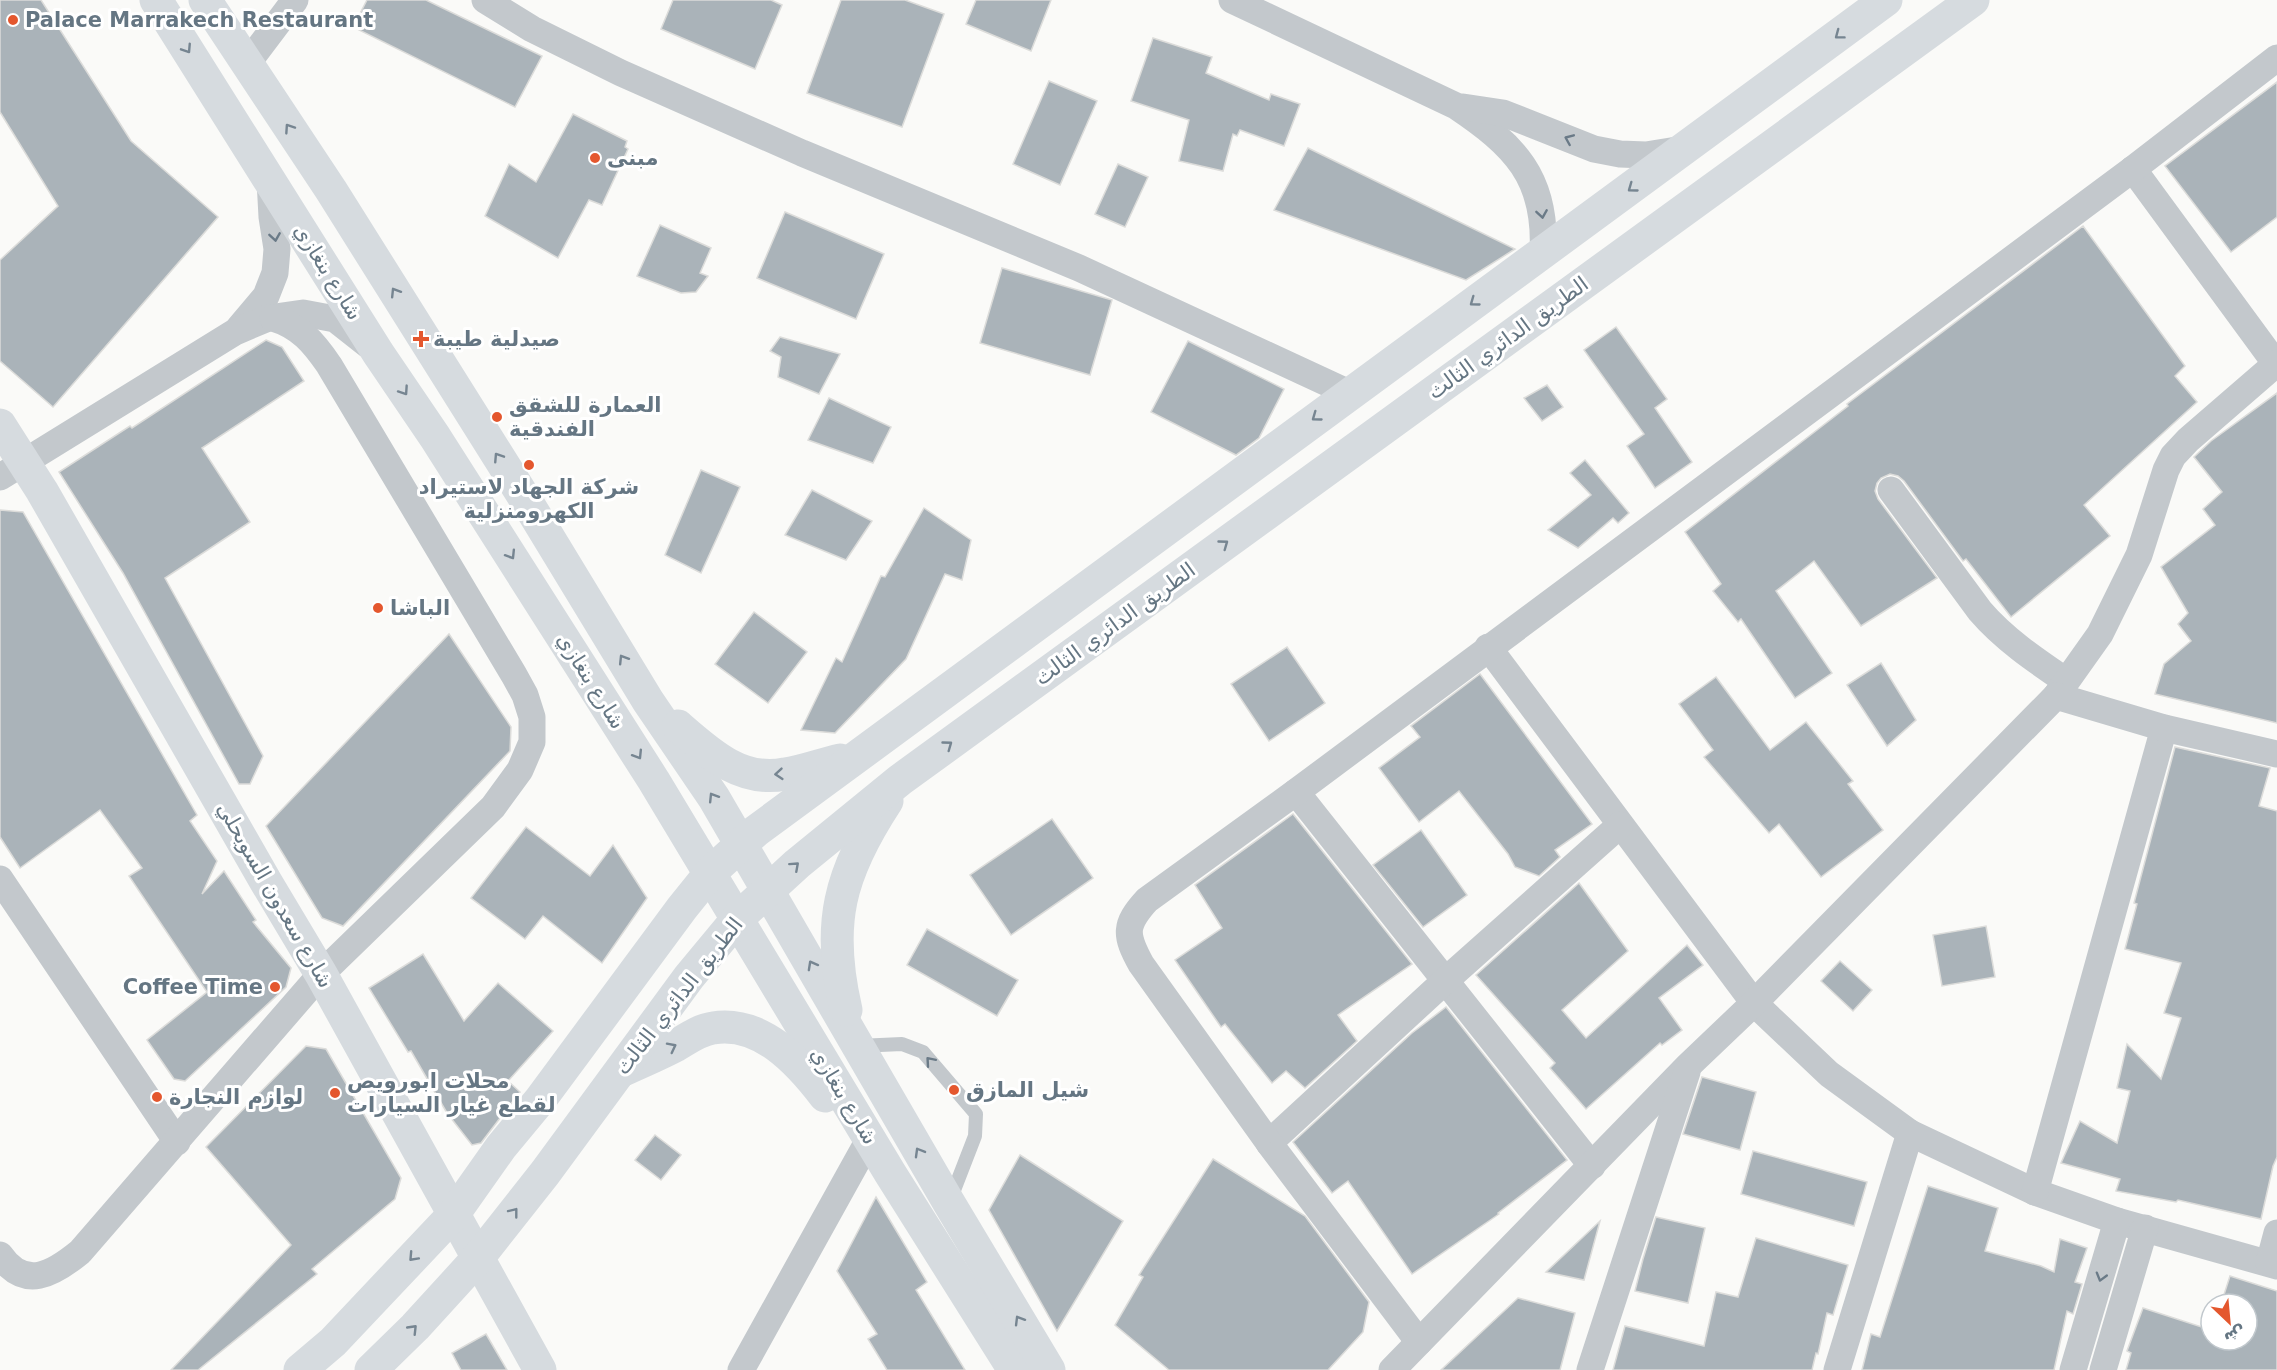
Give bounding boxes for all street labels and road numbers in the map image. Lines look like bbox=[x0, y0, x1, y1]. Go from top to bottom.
street label: شارع بنغازي bbox=[289, 220, 367, 324]
street label: الطريق الدائري الثالث bbox=[1423, 272, 1593, 404]
street label: الطريق الدائري الثالث bbox=[1030, 558, 1200, 690]
street label: شارع بنغازي bbox=[552, 629, 630, 733]
street label: شارع سعدون السويحلي bbox=[212, 798, 338, 992]
street label: الطريق الدائري الثالث bbox=[610, 913, 748, 1079]
street label: شارع بنغازي bbox=[806, 1043, 882, 1149]

